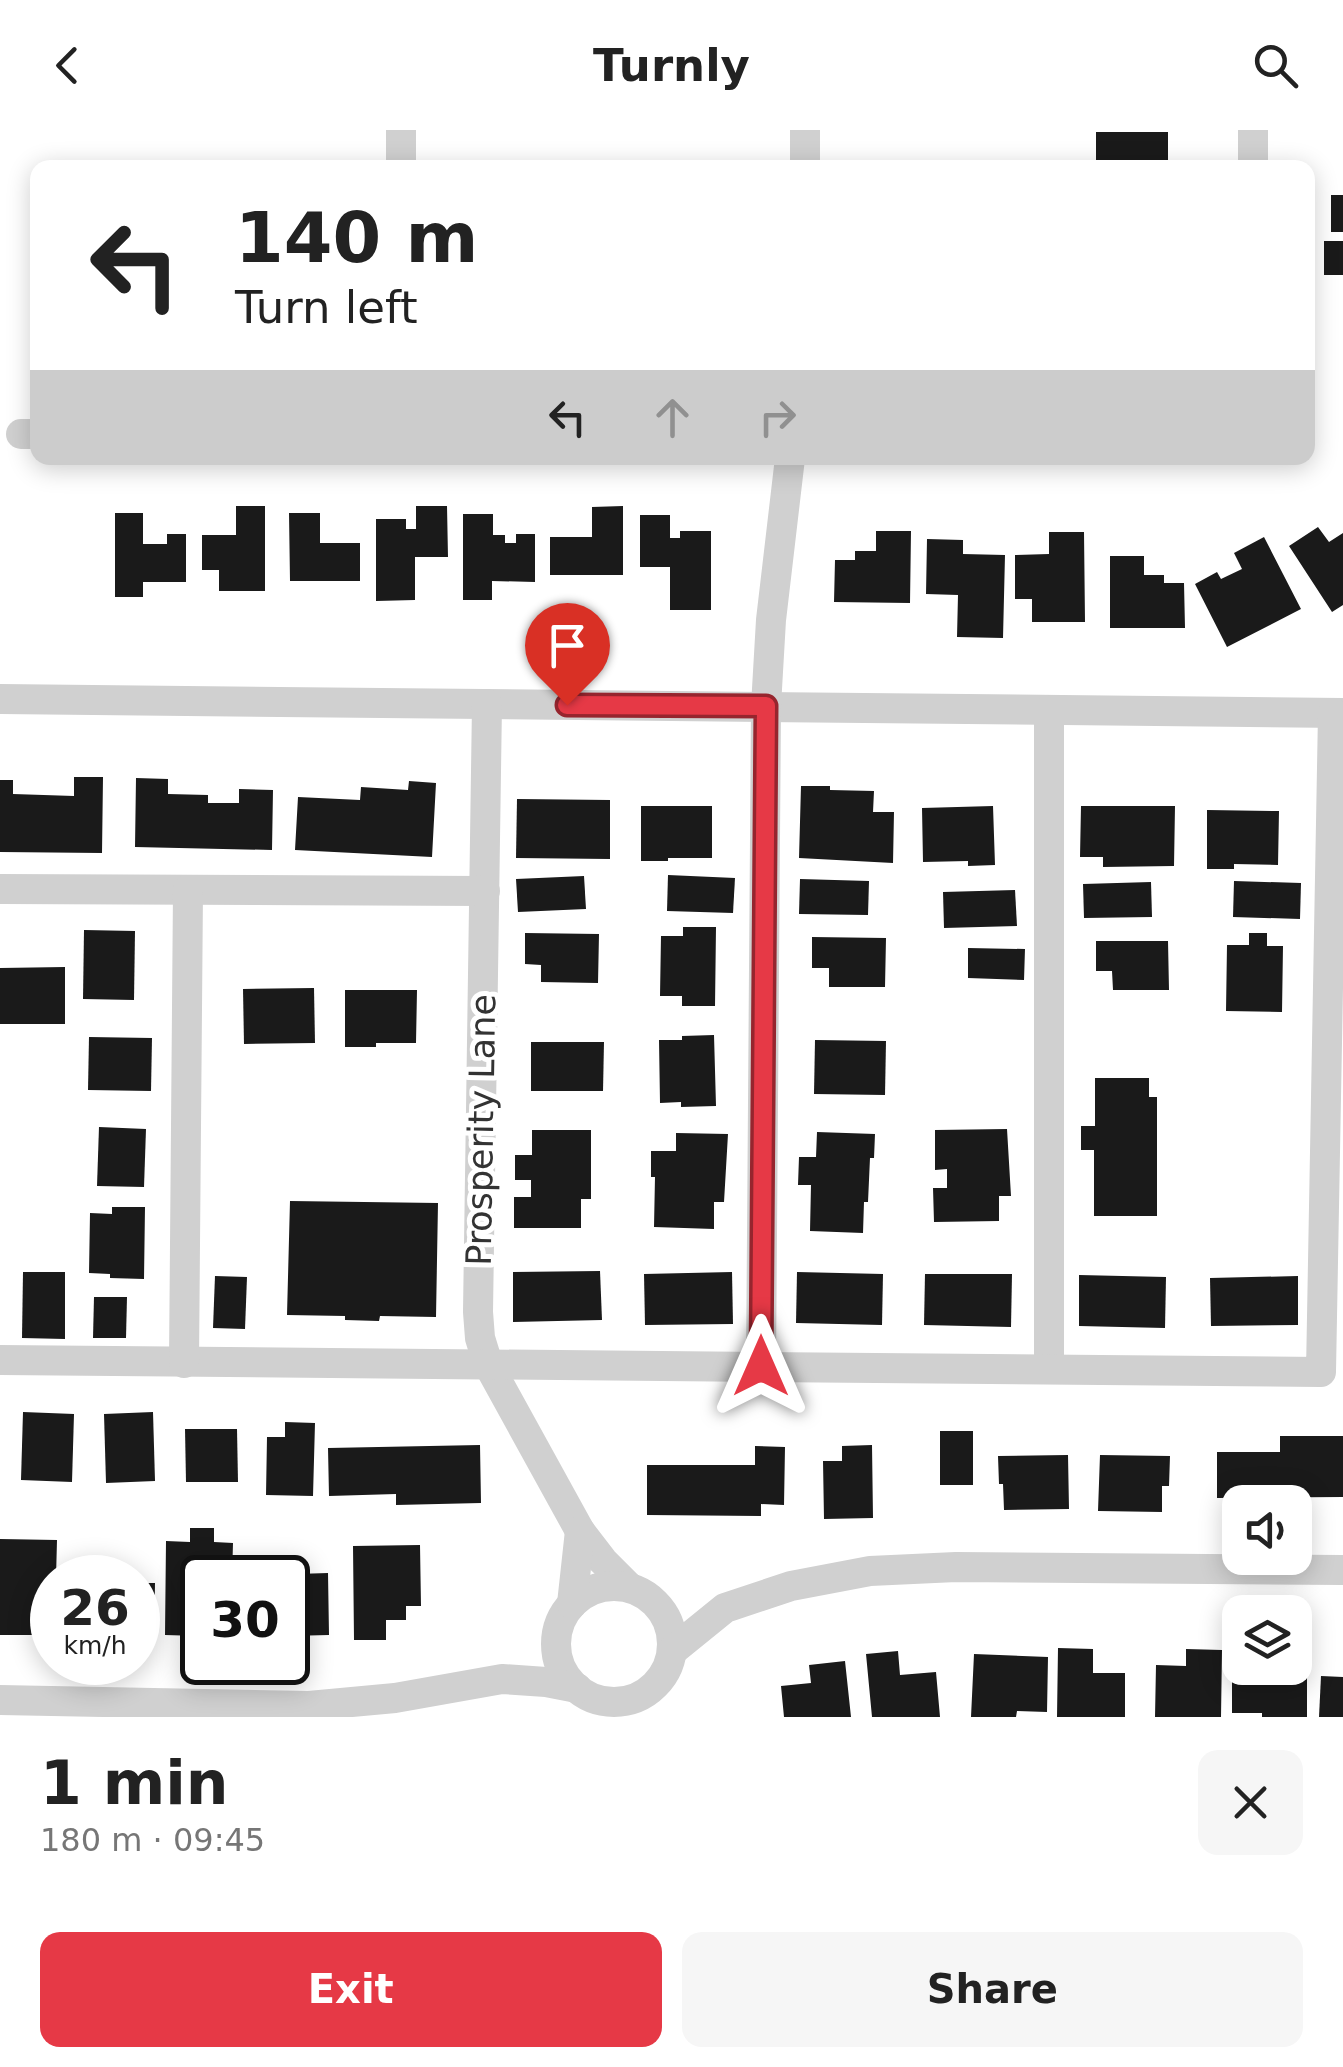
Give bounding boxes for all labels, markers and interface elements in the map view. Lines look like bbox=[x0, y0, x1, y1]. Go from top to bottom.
icon: back bbox=[40, 38, 95, 93]
icon: search bbox=[1248, 38, 1303, 93]
text: Turnly bbox=[593, 39, 750, 92]
text: 140 m bbox=[235, 197, 478, 279]
icon: left bbox=[70, 200, 200, 330]
text: Turn left bbox=[235, 281, 418, 334]
icon: left bbox=[540, 390, 595, 445]
icon: ahead bbox=[645, 390, 700, 445]
icon: right bbox=[750, 390, 805, 445]
pin bbox=[525, 603, 610, 706]
icon: arrive bbox=[540, 618, 595, 673]
street label: Prosperity Lane bbox=[459, 994, 503, 1266]
position arrow bbox=[709, 1314, 813, 1418]
map controls bbox=[1222, 1485, 1312, 1685]
button: sound bbox=[1222, 1485, 1312, 1575]
speed limit sign: 30 bbox=[180, 1555, 310, 1685]
text: 26 bbox=[60, 1579, 130, 1637]
button: layers bbox=[1222, 1595, 1312, 1685]
text: km/h bbox=[63, 1631, 127, 1660]
text: 1 min bbox=[40, 1748, 228, 1818]
button: close bbox=[1198, 1750, 1303, 1855]
text: 180 m · 09:45 bbox=[40, 1821, 265, 1859]
button: Exit bbox=[40, 1932, 662, 2047]
button: Share bbox=[682, 1932, 1303, 2047]

